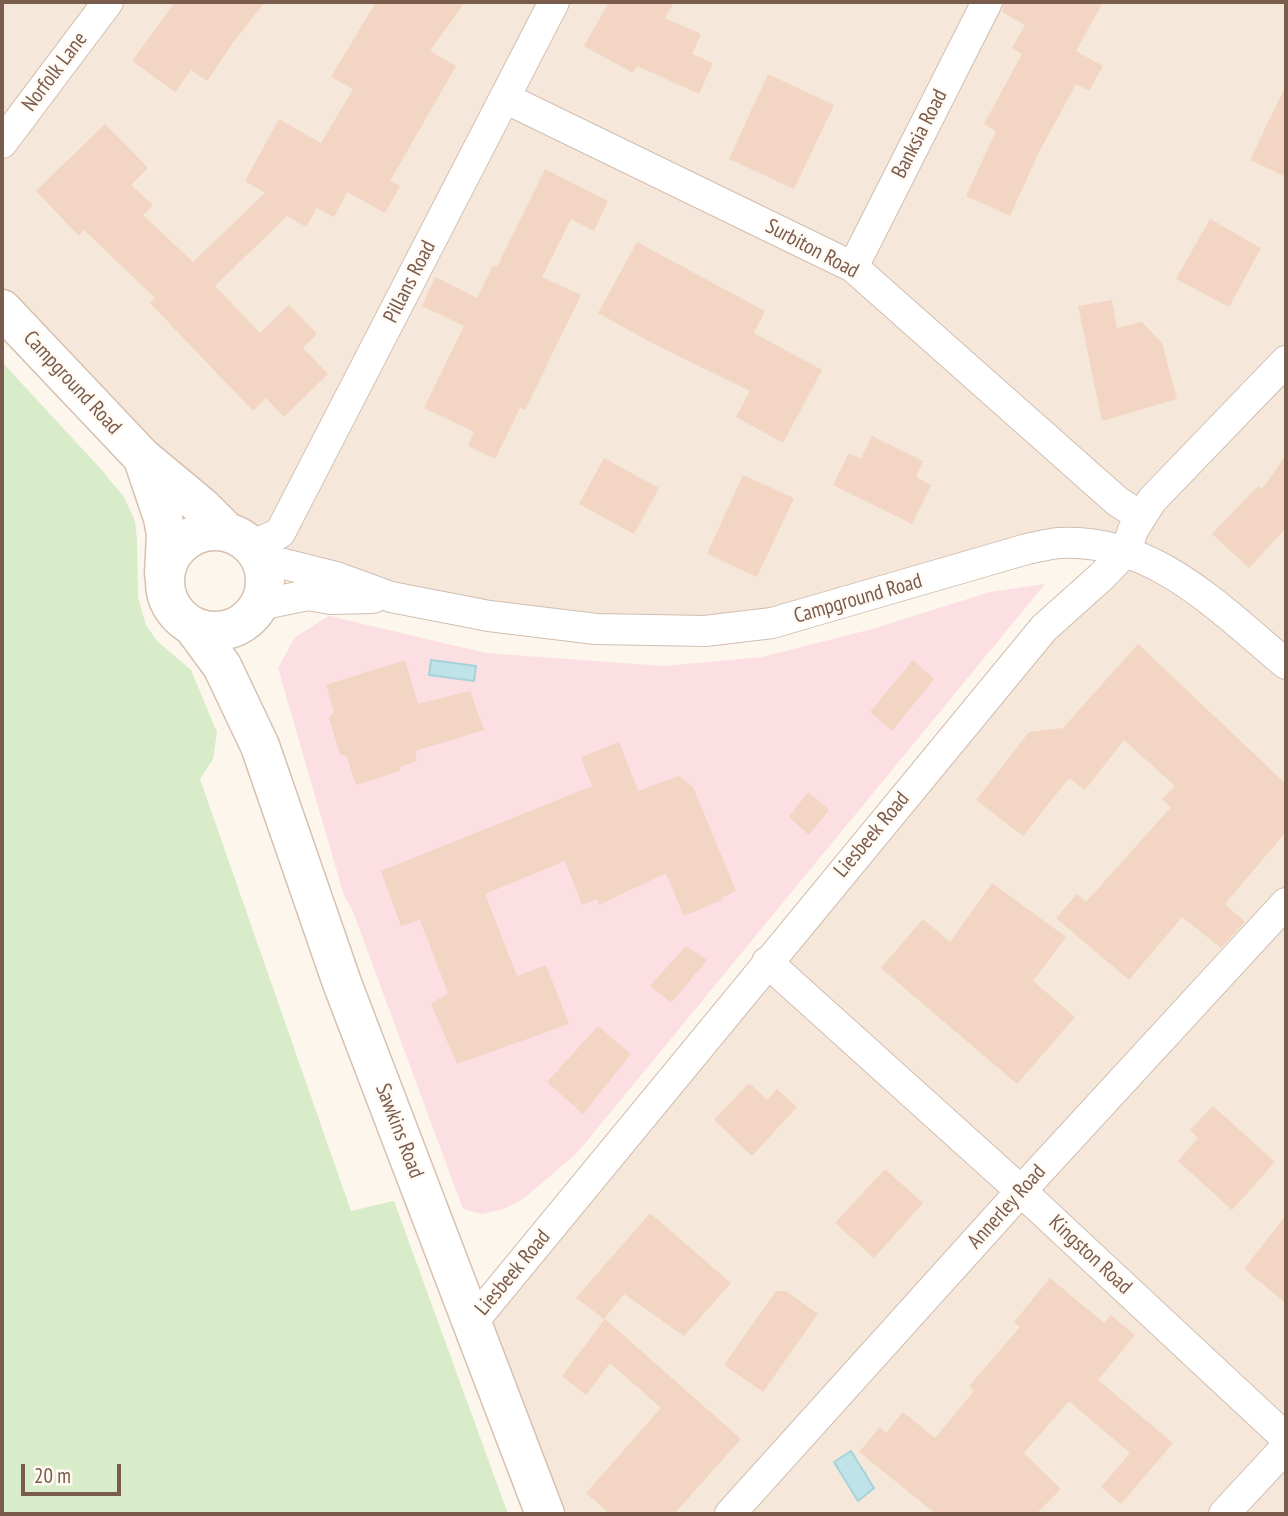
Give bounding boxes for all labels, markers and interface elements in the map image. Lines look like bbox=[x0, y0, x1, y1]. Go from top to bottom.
street label: Norfolk Lane bbox=[17, 27, 93, 117]
street label: Banksia Road bbox=[887, 86, 953, 182]
street label: Surbiton Road bbox=[761, 214, 863, 284]
street label: Pillans Road bbox=[379, 237, 441, 327]
street label: Campground Road bbox=[18, 326, 126, 440]
street label: Campground Road bbox=[791, 569, 925, 629]
street label: Liesbeek Road bbox=[829, 787, 915, 883]
street label: Sawkins Road bbox=[369, 1080, 429, 1182]
street label: Annerley Road bbox=[963, 1160, 1051, 1254]
street label: Kingston Road bbox=[1043, 1210, 1137, 1300]
street label: Liesbeek Road bbox=[470, 1225, 556, 1321]
scale bar bbox=[24, 1450, 124, 1494]
text: 20 m bbox=[34, 1462, 71, 1489]

